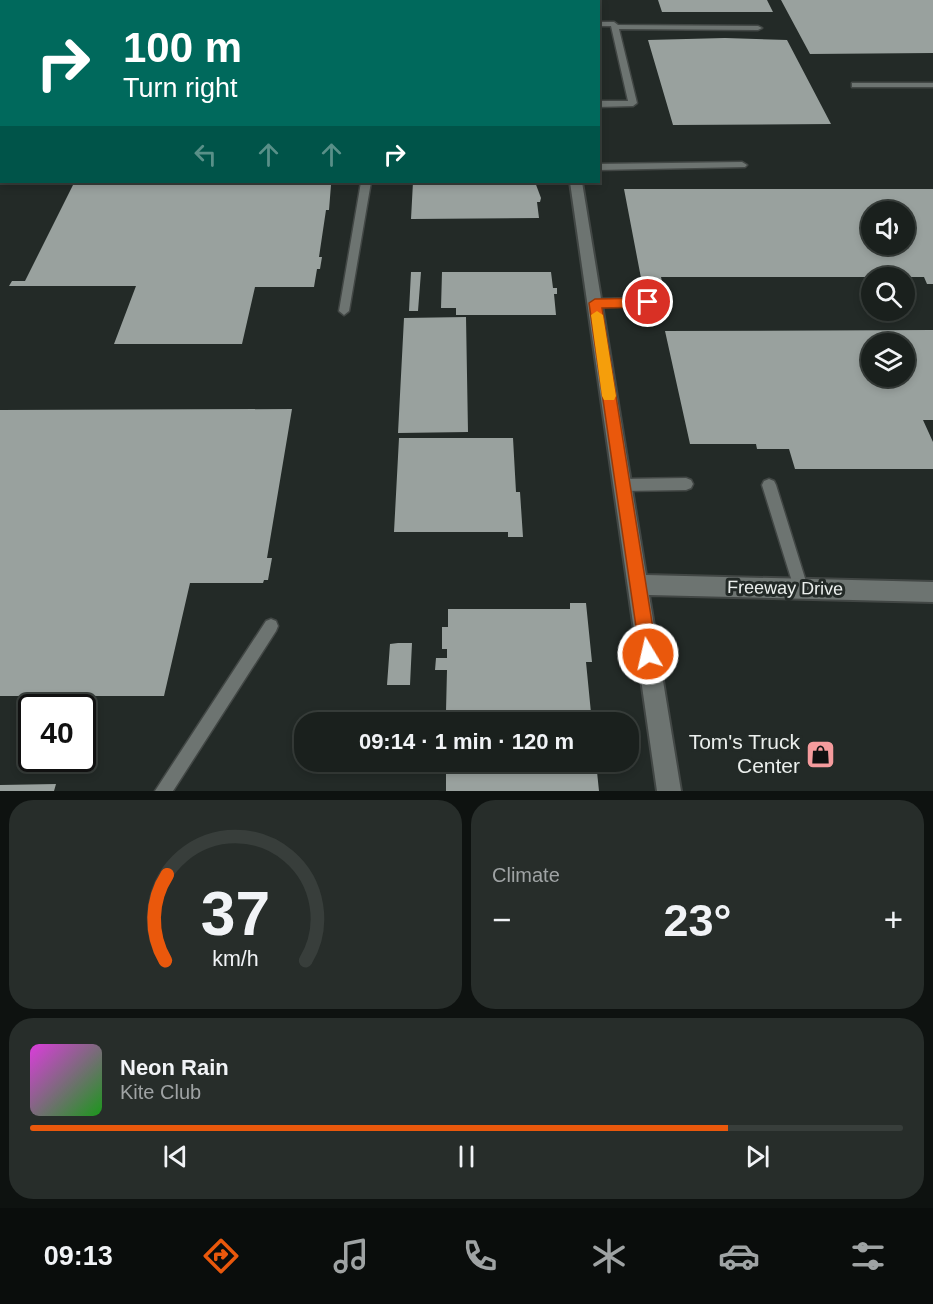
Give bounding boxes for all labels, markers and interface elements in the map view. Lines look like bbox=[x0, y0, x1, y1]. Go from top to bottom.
icon: right bbox=[24, 24, 102, 102]
text: 100 m bbox=[123, 24, 242, 71]
text: Turn right bbox=[123, 73, 238, 103]
icon: left bbox=[189, 138, 222, 171]
icon: ahead bbox=[252, 138, 285, 171]
icon: ahead bbox=[315, 138, 348, 171]
icon: right bbox=[378, 138, 411, 171]
map controls bbox=[861, 201, 915, 387]
button: sound bbox=[861, 201, 915, 255]
button: search bbox=[861, 267, 915, 321]
pin bbox=[622, 276, 673, 327]
icon: arrive bbox=[631, 285, 664, 318]
button: layers bbox=[861, 333, 915, 387]
street label: Freeway Drive bbox=[727, 577, 843, 599]
position arrow bbox=[616, 622, 680, 686]
speed limit sign: 40 bbox=[18, 694, 96, 772]
text: 09:14 · 1 min · 120 m bbox=[359, 729, 574, 754]
place label: Tom's Truck Center bbox=[689, 730, 800, 777]
shop icon: Tom's Truck Center bbox=[805, 738, 837, 770]
text: Climate bbox=[492, 864, 560, 886]
text: 37 bbox=[201, 879, 270, 948]
text: 23° bbox=[663, 895, 732, 946]
text: − bbox=[492, 901, 511, 938]
text: + bbox=[884, 901, 903, 938]
text: km/h bbox=[212, 948, 259, 972]
text: Neon Rain bbox=[120, 1055, 229, 1080]
text: Kite Club bbox=[120, 1081, 201, 1103]
icon: previous bbox=[159, 1140, 192, 1173]
icon: pause bbox=[450, 1140, 483, 1173]
icon: next bbox=[741, 1140, 774, 1173]
icon: directions bbox=[200, 1235, 242, 1277]
icon: music bbox=[330, 1235, 372, 1277]
icon: phone bbox=[459, 1235, 501, 1277]
icon: climate bbox=[588, 1235, 630, 1277]
icon: car bbox=[718, 1235, 760, 1277]
icon: filters bbox=[847, 1235, 889, 1277]
text: 09:13 bbox=[44, 1241, 113, 1271]

